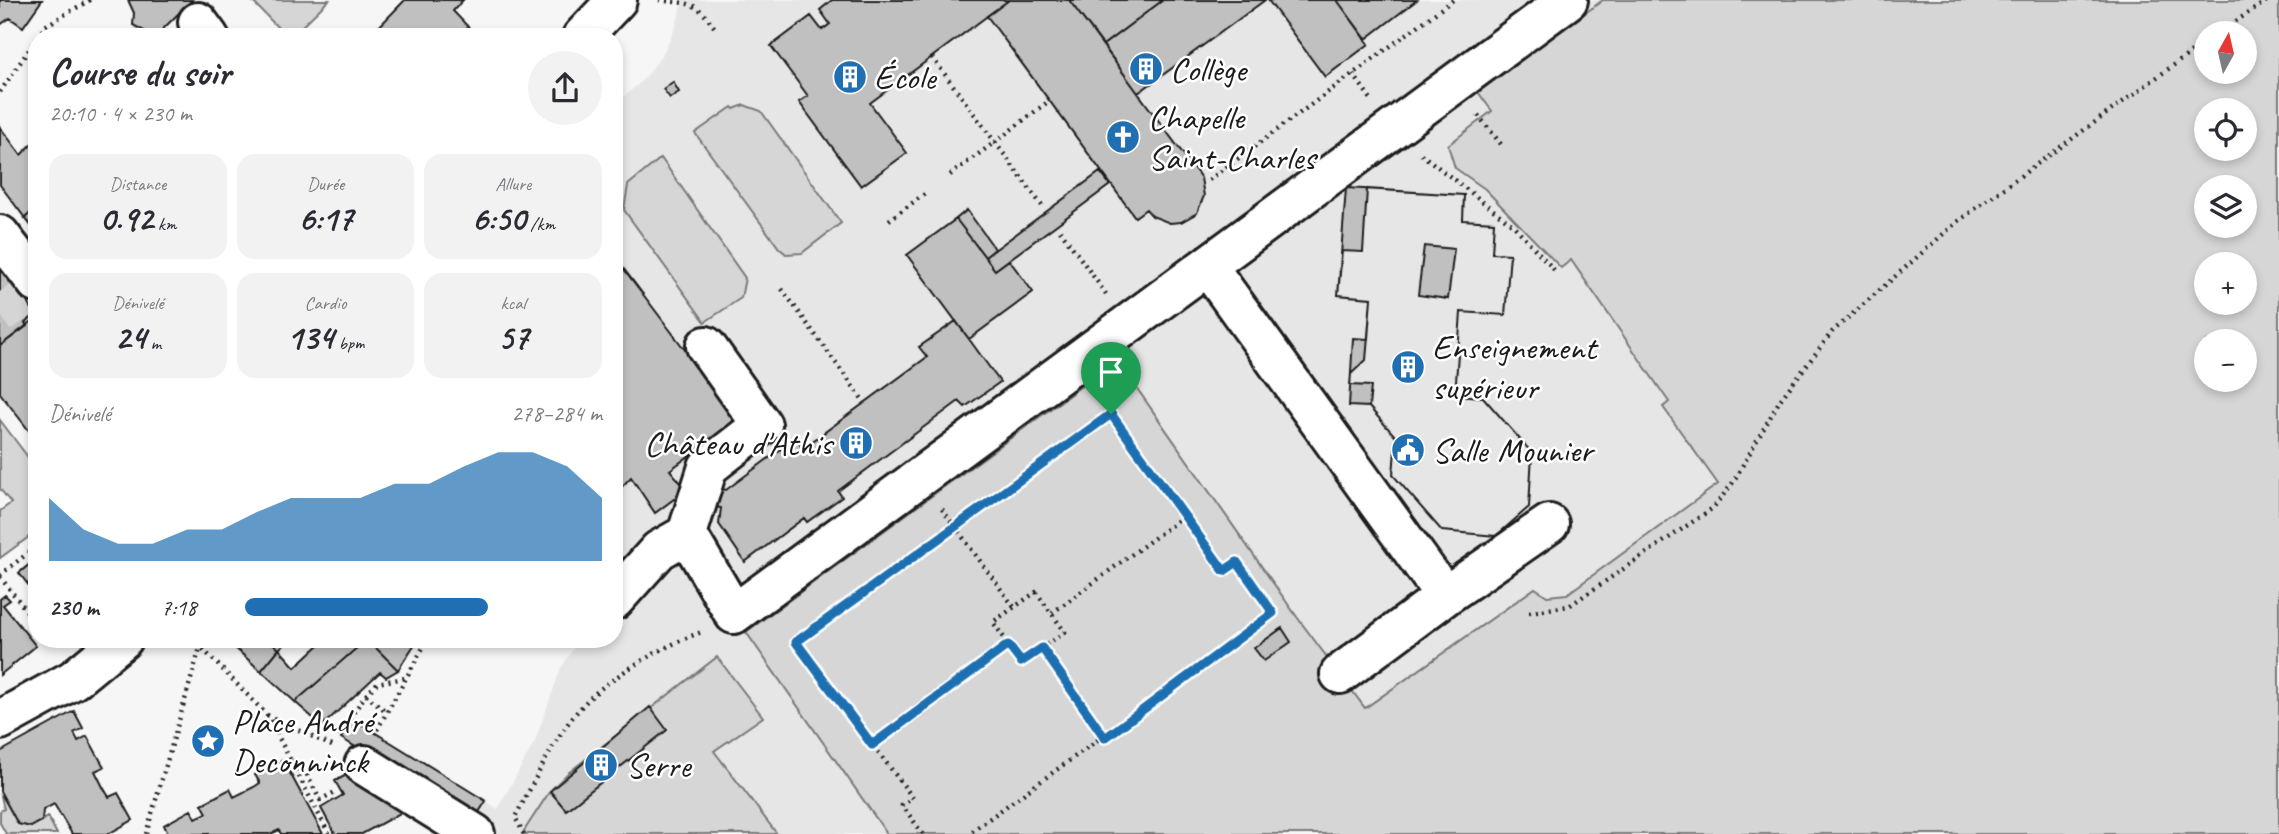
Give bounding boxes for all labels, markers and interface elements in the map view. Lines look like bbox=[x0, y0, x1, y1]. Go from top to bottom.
north arrow bbox=[2194, 21, 2258, 84]
map controls bbox=[2194, 21, 2257, 392]
place label: Collège bbox=[1170, 47, 1249, 92]
text: Course du soir bbox=[49, 49, 231, 96]
building icon: Collège bbox=[1127, 50, 1165, 88]
button: share bbox=[528, 51, 602, 125]
place label: École bbox=[874, 55, 938, 100]
building icon: École bbox=[831, 58, 869, 96]
place label: Chapelle Saint-Charles bbox=[1148, 95, 1318, 180]
button: locate bbox=[2194, 98, 2257, 161]
text: 20:10 · 4 × 230 m bbox=[49, 99, 192, 128]
church icon: Chapelle Saint-Charles bbox=[1104, 118, 1142, 156]
text: Distance bbox=[109, 172, 166, 196]
text: Durée bbox=[307, 172, 344, 196]
text: Allure bbox=[495, 172, 531, 196]
button: layers bbox=[2194, 175, 2257, 238]
text: 0.92 bbox=[99, 196, 153, 241]
text: 6:17 bbox=[298, 196, 353, 241]
text: 6:50 bbox=[471, 196, 526, 241]
text: km bbox=[153, 212, 176, 236]
text: /km bbox=[526, 212, 555, 236]
button: + bbox=[2194, 252, 2257, 315]
text: Dénivelé bbox=[112, 291, 163, 315]
text: Cardio bbox=[305, 291, 346, 315]
text: kcal bbox=[501, 291, 526, 315]
text: 24 bbox=[114, 315, 146, 360]
text: 134 bbox=[287, 315, 334, 360]
text: 57 bbox=[498, 315, 529, 360]
place label: Enseignement supérieur bbox=[1432, 325, 1599, 410]
button: − bbox=[2194, 329, 2257, 392]
text: m bbox=[146, 331, 161, 355]
text: bpm bbox=[334, 331, 364, 355]
pin bbox=[1081, 342, 1141, 414]
building icon: Enseignement supérieur bbox=[1389, 348, 1427, 386]
icon: arrive bbox=[1092, 353, 1130, 391]
text: Dénivelé bbox=[49, 399, 111, 428]
text: 278–284 m bbox=[511, 399, 602, 428]
place label: Château d'Athis bbox=[644, 421, 835, 466]
building icon: Château d'Athis bbox=[837, 424, 875, 462]
place label: Salle Mounier bbox=[1432, 428, 1596, 473]
public building icon: Salle Mounier bbox=[1389, 431, 1427, 469]
text: 230 m bbox=[49, 593, 99, 622]
text: 7:18 bbox=[161, 593, 197, 622]
place label: Place André Deconninck bbox=[232, 699, 379, 784]
place icon: Place André Deconninck bbox=[189, 722, 227, 760]
place label: Serre bbox=[626, 743, 693, 788]
building icon: Serre bbox=[582, 746, 620, 784]

